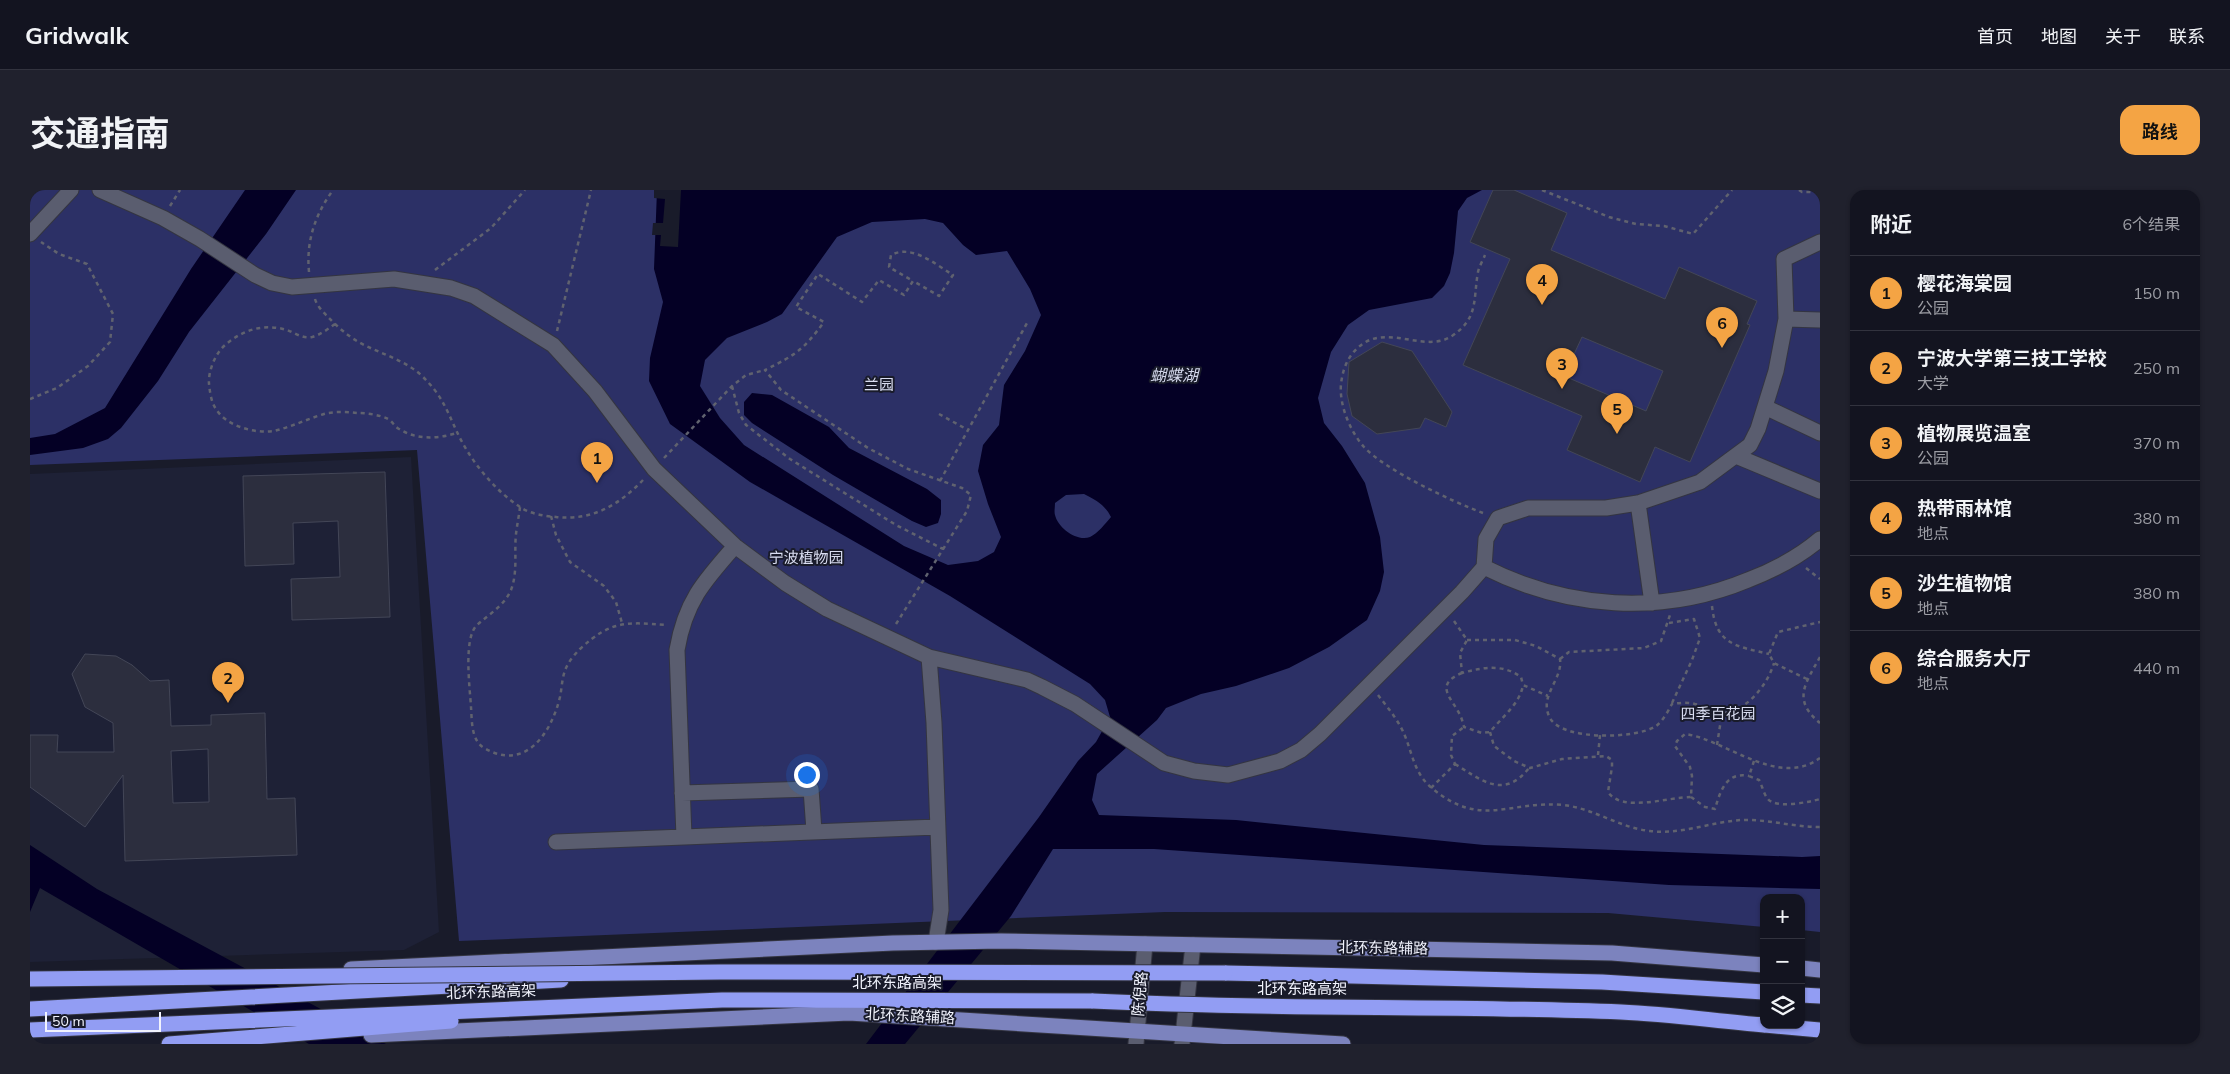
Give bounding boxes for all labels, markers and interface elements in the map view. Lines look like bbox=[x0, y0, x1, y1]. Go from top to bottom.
text: Gridwalk bbox=[25, 20, 129, 50]
text: 首页 bbox=[1977, 25, 2013, 48]
text: 地图 bbox=[2041, 25, 2077, 48]
text: 关于 bbox=[2105, 25, 2141, 48]
text: 联系 bbox=[2169, 25, 2205, 48]
button: 路线 bbox=[2120, 105, 2200, 155]
text: 交通指南 bbox=[30, 111, 170, 155]
text: 附近 bbox=[1870, 211, 1912, 237]
text: 6个结果 bbox=[2122, 214, 2180, 234]
pin: 4 bbox=[1526, 264, 1558, 305]
text: 樱花海棠园 bbox=[1917, 271, 2012, 295]
text: 1 bbox=[1881, 283, 1891, 303]
text: 150 m bbox=[2133, 283, 2180, 303]
text: 公园 bbox=[1917, 298, 1949, 318]
pin: 6 bbox=[1706, 307, 1738, 348]
text: 宁波大学第三技工学校 bbox=[1917, 346, 2107, 370]
pin: 3 bbox=[1546, 348, 1578, 389]
text: 2 bbox=[1881, 358, 1891, 378]
text: 250 m bbox=[2133, 358, 2180, 378]
water label: 蝴蝶湖 bbox=[1150, 365, 1201, 385]
text: 大学 bbox=[1917, 373, 1949, 393]
park label: 兰园 bbox=[864, 375, 894, 394]
pin: 5 bbox=[1601, 393, 1633, 434]
text: 植物展览温室 bbox=[1917, 421, 2031, 445]
text: 3 bbox=[1881, 433, 1891, 453]
text: 370 m bbox=[2133, 433, 2180, 453]
pin: 1 bbox=[581, 442, 613, 483]
text: 公园 bbox=[1917, 448, 1949, 468]
text: 热带雨林馆 bbox=[1917, 496, 2012, 520]
text: 4 bbox=[1881, 508, 1891, 528]
text: 380 m bbox=[2133, 508, 2180, 528]
text: 地点 bbox=[1917, 523, 1949, 543]
park label: 宁波植物园 bbox=[768, 548, 844, 567]
text: 沙生植物馆 bbox=[1917, 571, 2012, 595]
text: 5 bbox=[1881, 583, 1891, 603]
text: 380 m bbox=[2133, 583, 2180, 603]
text: 地点 bbox=[1917, 598, 1949, 618]
text: 综合服务大厅 bbox=[1917, 646, 2031, 670]
text: 6 bbox=[1881, 658, 1891, 678]
text: 440 m bbox=[2133, 658, 2180, 678]
pin: 2 bbox=[212, 662, 244, 703]
text: 地点 bbox=[1917, 673, 1949, 693]
park label: 四季百花园 bbox=[1680, 704, 1756, 723]
your location bbox=[794, 762, 820, 788]
map controls bbox=[1760, 894, 1805, 1029]
button: + bbox=[1760, 894, 1805, 939]
street label: 北环东路辅路 bbox=[1338, 937, 1428, 958]
button: − bbox=[1760, 939, 1805, 984]
street label: 陈倪路 bbox=[1128, 971, 1151, 1017]
street label: 北环东路高架 bbox=[852, 973, 942, 992]
street label: 北环东路高架 bbox=[1257, 979, 1347, 998]
street label: 北环东路高架 bbox=[446, 980, 536, 1003]
button: layers bbox=[1760, 984, 1805, 1029]
street label: 北环东路辅路 bbox=[865, 1004, 955, 1027]
scale bar bbox=[45, 1009, 161, 1032]
text: 50 m bbox=[52, 1012, 85, 1030]

